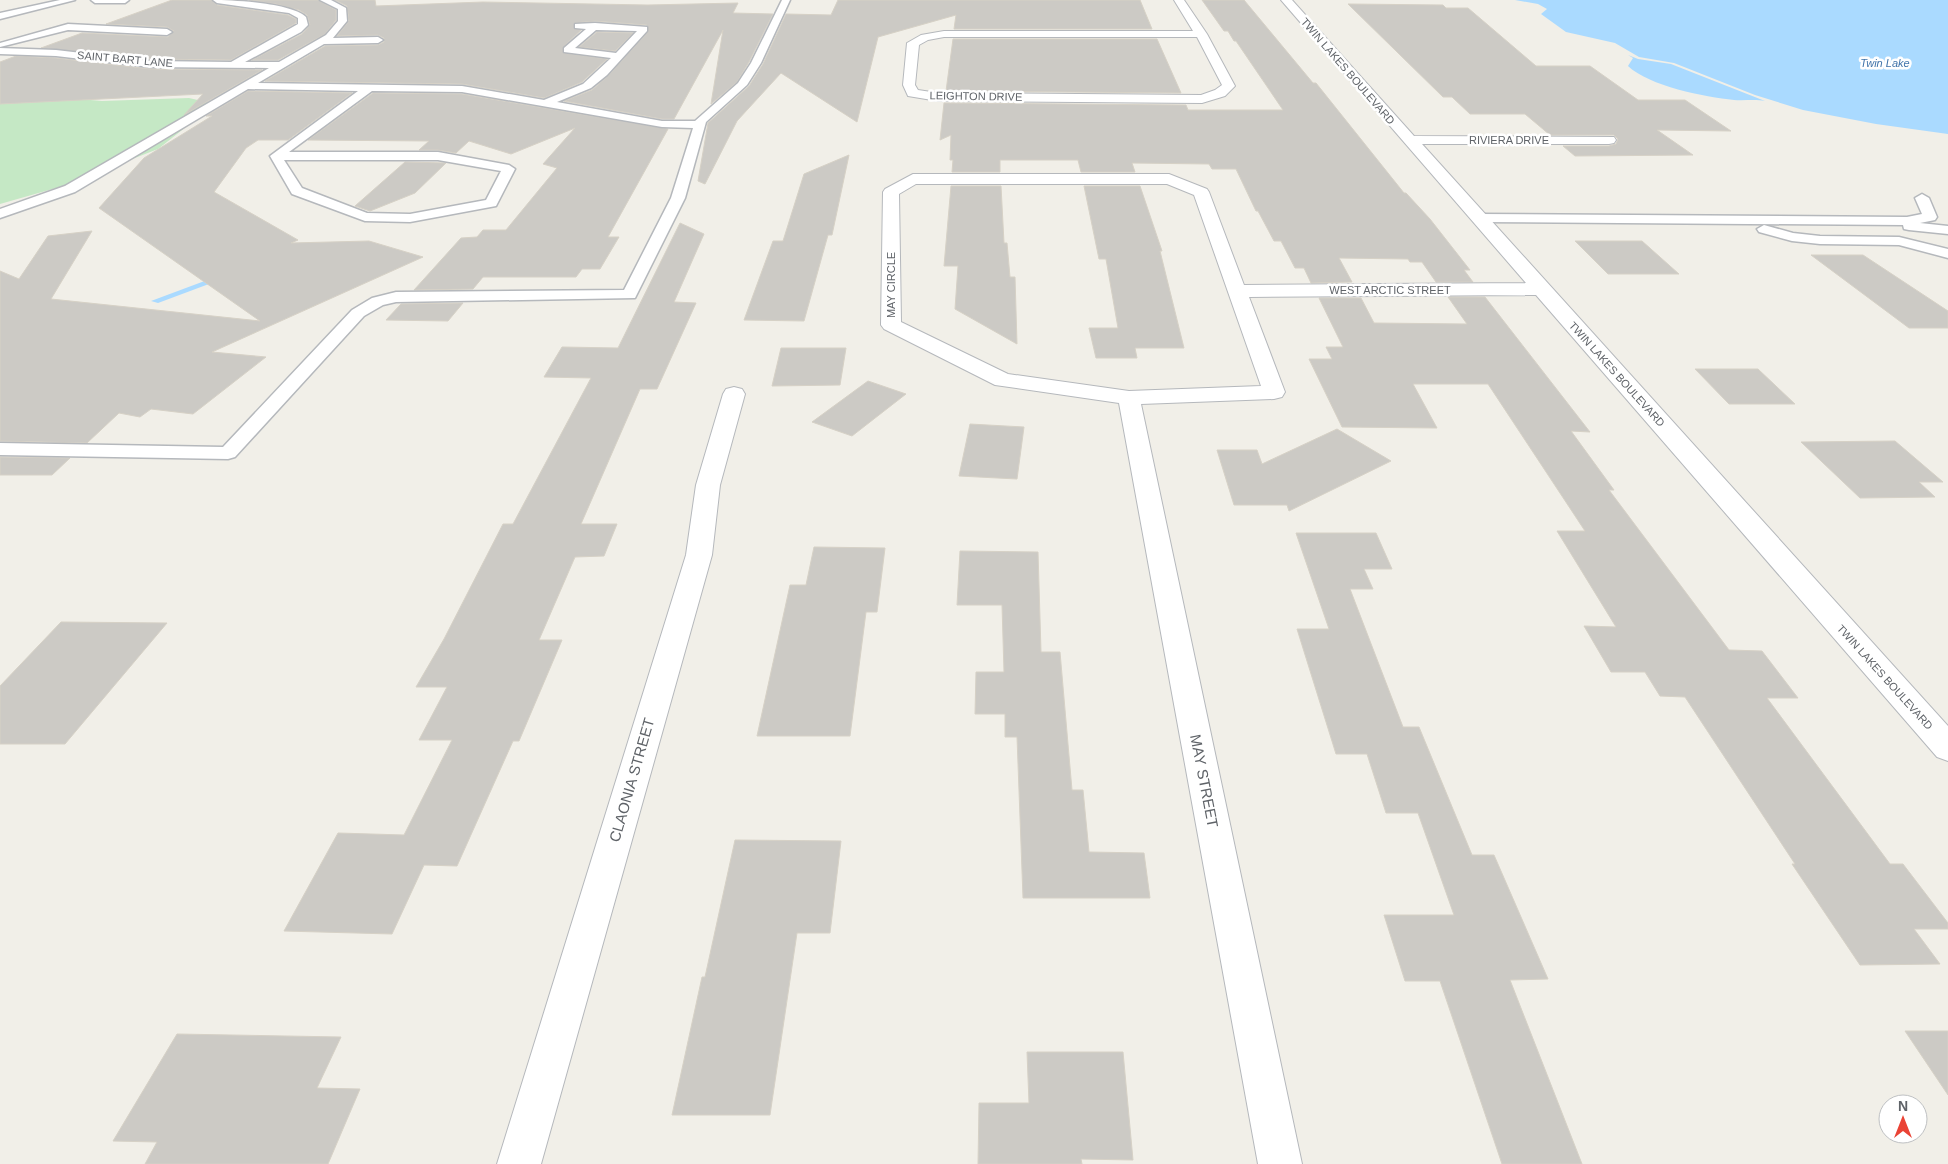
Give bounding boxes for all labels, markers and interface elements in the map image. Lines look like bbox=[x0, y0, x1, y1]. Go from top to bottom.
street label: TWIN LAKES BOULEVARD bbox=[1299, 15, 1397, 127]
street label: SAINT BART LANE bbox=[77, 49, 173, 69]
water label: Twin Lake bbox=[1860, 57, 1910, 69]
street label: LEIGHTON DRIVE bbox=[930, 89, 1022, 103]
street label: RIVIERA DRIVE bbox=[1469, 134, 1549, 146]
street label: MAY CIRCLE bbox=[885, 252, 897, 318]
street label: WEST ARCTIC STREET bbox=[1329, 284, 1451, 296]
street label: TWIN LAKES BOULEVARD bbox=[1567, 319, 1667, 429]
street label: TWIN LAKES BOULEVARD bbox=[1835, 622, 1935, 732]
street label: CLAONIA STREET bbox=[606, 716, 657, 844]
street label: MAY STREET bbox=[1187, 733, 1222, 829]
north arrow bbox=[1878, 1094, 1928, 1144]
text: N bbox=[1898, 1098, 1908, 1114]

